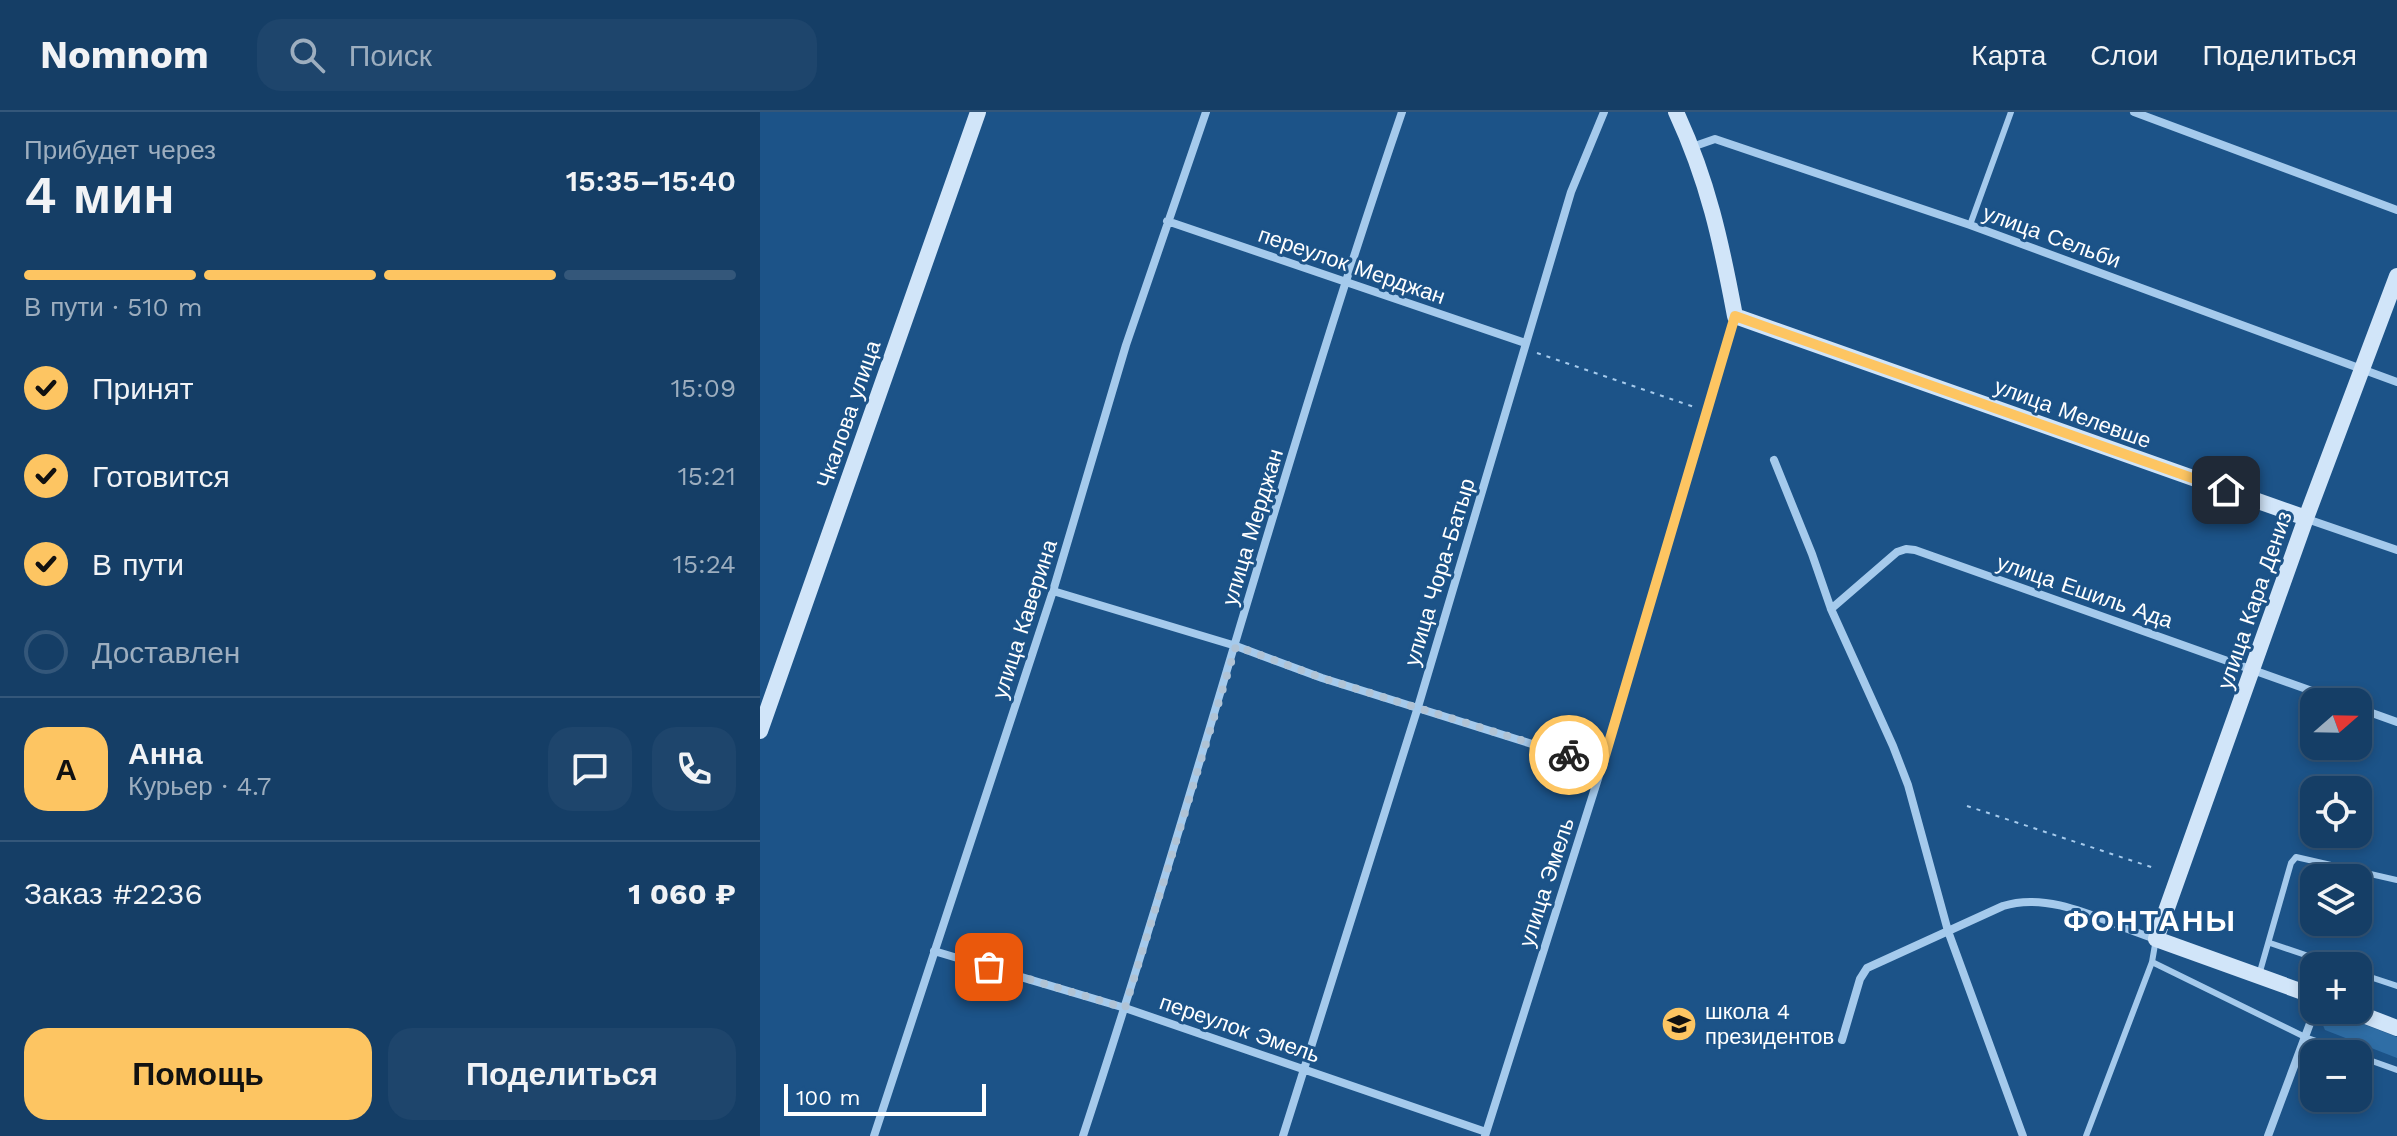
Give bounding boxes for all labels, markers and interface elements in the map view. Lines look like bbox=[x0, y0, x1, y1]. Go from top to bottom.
search box bbox=[257, 19, 817, 91]
text: Nomnom bbox=[40, 33, 209, 77]
icon: search bbox=[285, 33, 329, 77]
text: Поиск bbox=[349, 38, 432, 73]
text: Карта bbox=[1971, 39, 2046, 72]
text: Слои bbox=[2090, 39, 2158, 72]
text: Поделиться bbox=[2202, 39, 2357, 72]
text: Прибудет через bbox=[24, 135, 216, 165]
text: 15:35–15:40 bbox=[566, 163, 736, 198]
text: 4 мин bbox=[24, 165, 175, 226]
street label: улица Сельби bbox=[1980, 200, 2124, 273]
street label: переулок Мерджан bbox=[1255, 222, 1448, 309]
text: В пути · 510 m bbox=[24, 292, 202, 322]
street label: Чкалова улица bbox=[812, 337, 886, 491]
icon: check bbox=[24, 366, 68, 410]
text: Принят bbox=[92, 371, 194, 406]
text: 15:09 bbox=[671, 373, 736, 403]
street label: улица Мелевше bbox=[1991, 374, 2154, 453]
street label: улица Мерджан bbox=[1217, 446, 1288, 608]
icon: check bbox=[24, 454, 68, 498]
pin bbox=[2192, 456, 2260, 524]
text: Готовится bbox=[92, 459, 230, 494]
text: 15:21 bbox=[678, 461, 736, 491]
icon: home bbox=[2204, 468, 2248, 512]
street label: улица Чора-Батыр bbox=[1399, 475, 1480, 669]
street label: улица Кара Дениз bbox=[2212, 508, 2297, 692]
street label: улица Каверина bbox=[987, 536, 1062, 702]
icon: check bbox=[24, 542, 68, 586]
text: В пути bbox=[92, 547, 184, 582]
text: 15:24 bbox=[673, 549, 736, 579]
street label: улица Ешиль Ада bbox=[1994, 550, 2177, 634]
text: Доставлен bbox=[92, 635, 240, 670]
north arrow bbox=[2300, 688, 2372, 760]
map controls bbox=[2300, 688, 2372, 1112]
courier bbox=[1529, 715, 1609, 795]
button: chat bbox=[548, 727, 632, 811]
button: phone bbox=[652, 727, 736, 811]
icon: bike bbox=[1547, 733, 1591, 777]
text: Анна bbox=[128, 736, 203, 771]
text: А bbox=[55, 752, 77, 787]
text: Курьер · 4.7 bbox=[128, 771, 271, 801]
button: locate bbox=[2300, 776, 2372, 848]
street label: улица Эмель bbox=[1514, 814, 1579, 950]
button: layers bbox=[2300, 864, 2372, 936]
text: Заказ #2236 bbox=[24, 876, 203, 911]
text: 1 060 ₽ bbox=[628, 876, 736, 911]
district label: ФОНТАНЫ bbox=[2063, 903, 2237, 938]
pin bbox=[955, 933, 1023, 1001]
icon: bag bbox=[967, 945, 1011, 989]
button: + bbox=[2300, 952, 2372, 1024]
street label: переулок Эмель bbox=[1156, 989, 1323, 1068]
place label: школа 4 президентов bbox=[1705, 999, 1834, 1049]
school or university icon: школа 4 президентов bbox=[1660, 1005, 1698, 1043]
button: Помощь bbox=[24, 1028, 372, 1120]
button: Поделиться bbox=[388, 1028, 736, 1120]
button: − bbox=[2300, 1040, 2372, 1112]
scale bar bbox=[784, 1080, 986, 1116]
text: 100 m bbox=[796, 1085, 860, 1110]

